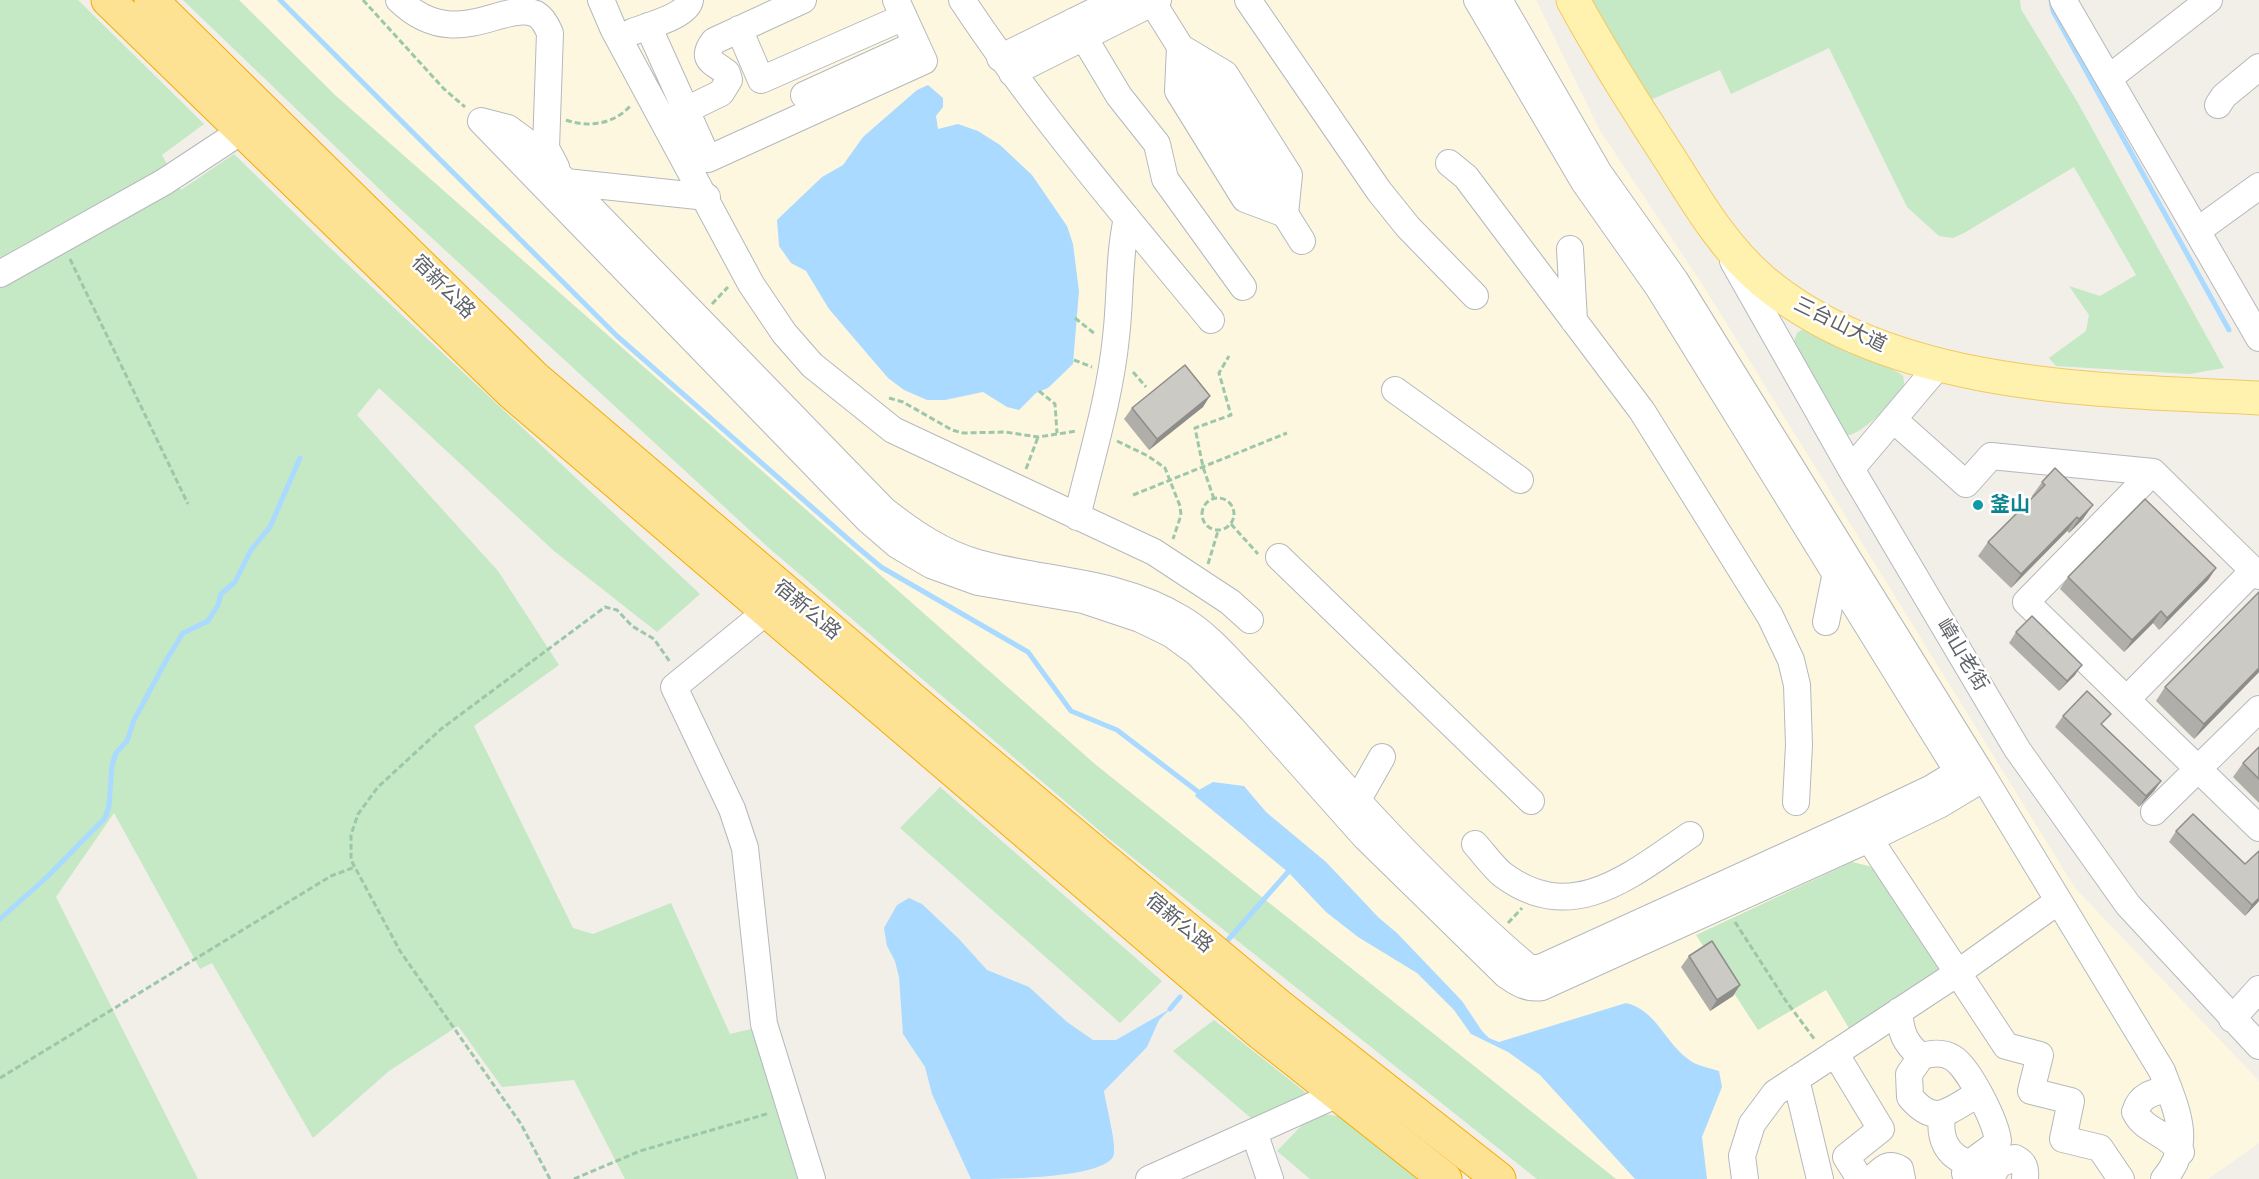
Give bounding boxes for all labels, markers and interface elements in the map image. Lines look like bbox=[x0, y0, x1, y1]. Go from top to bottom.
street label: 宿新公路 bbox=[406, 250, 480, 324]
street label: 三台山大道 bbox=[1790, 292, 1890, 358]
place label: 釜山 bbox=[1990, 493, 2030, 517]
marker: 釜山 bbox=[1971, 498, 1985, 512]
street label: 宿新公路 bbox=[769, 575, 845, 645]
street label: 嶂山老街 bbox=[1931, 615, 1993, 695]
street label: 宿新公路 bbox=[1141, 888, 1217, 958]

